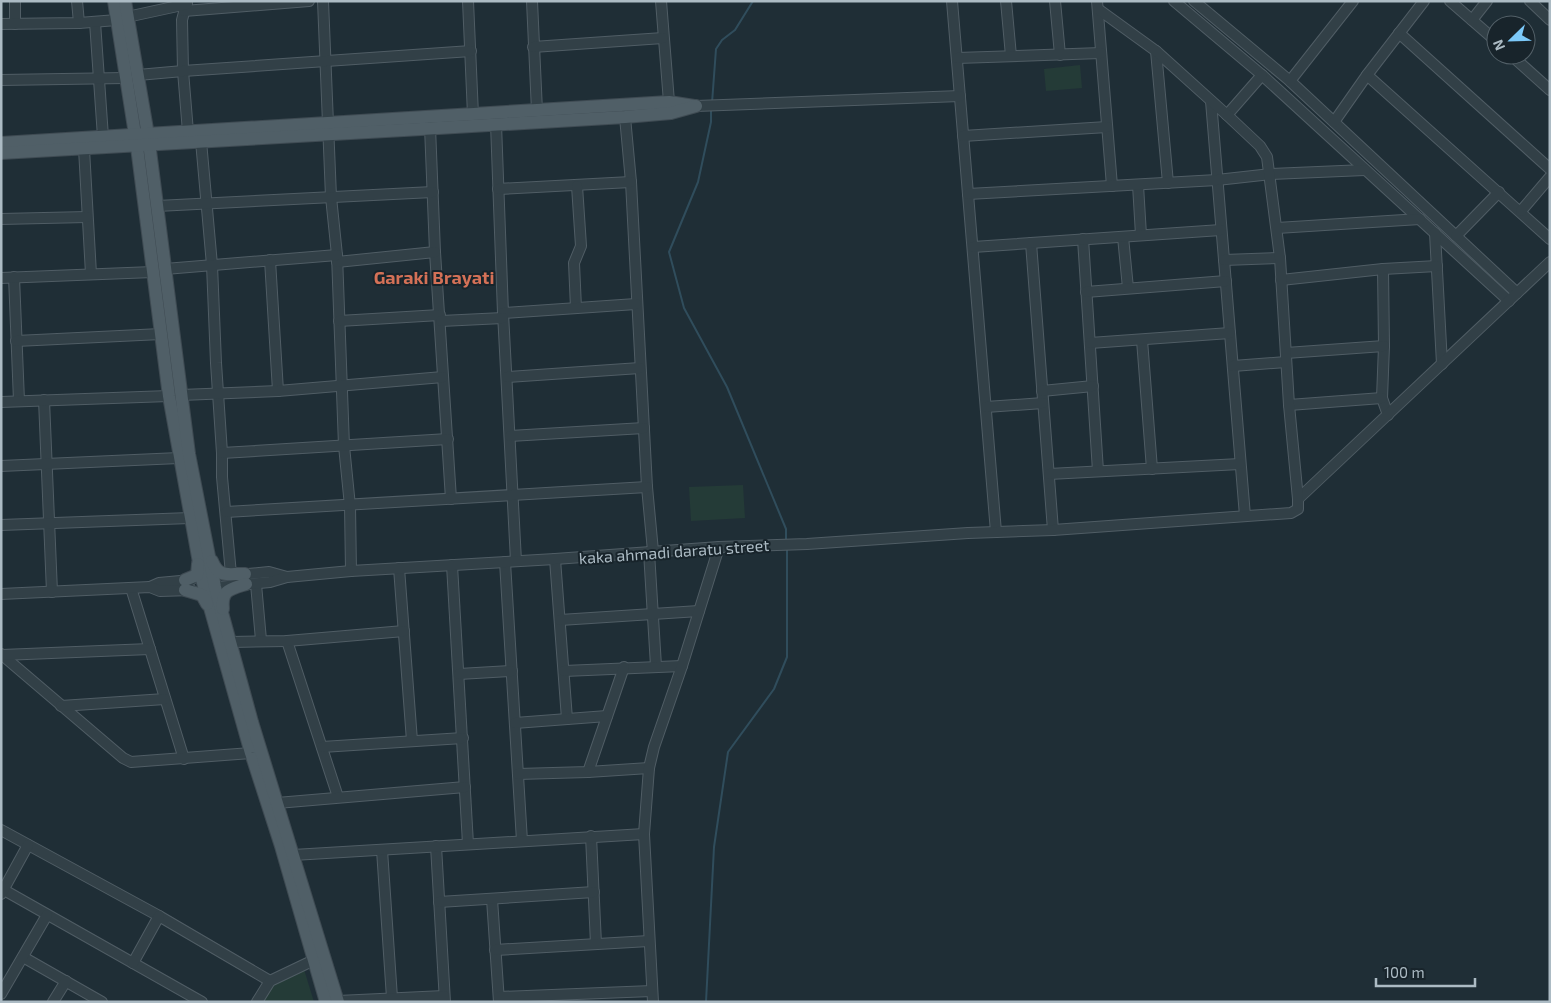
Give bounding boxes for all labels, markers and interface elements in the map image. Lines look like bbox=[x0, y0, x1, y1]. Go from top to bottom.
north arrow bbox=[1486, 15, 1536, 65]
text: N bbox=[1489, 37, 1508, 53]
district label: Garaki Brayati bbox=[374, 266, 494, 288]
street label: kaka ahmadi daratu street bbox=[578, 535, 770, 567]
scale bar bbox=[1376, 956, 1475, 988]
text: 100 m bbox=[1384, 963, 1425, 981]

